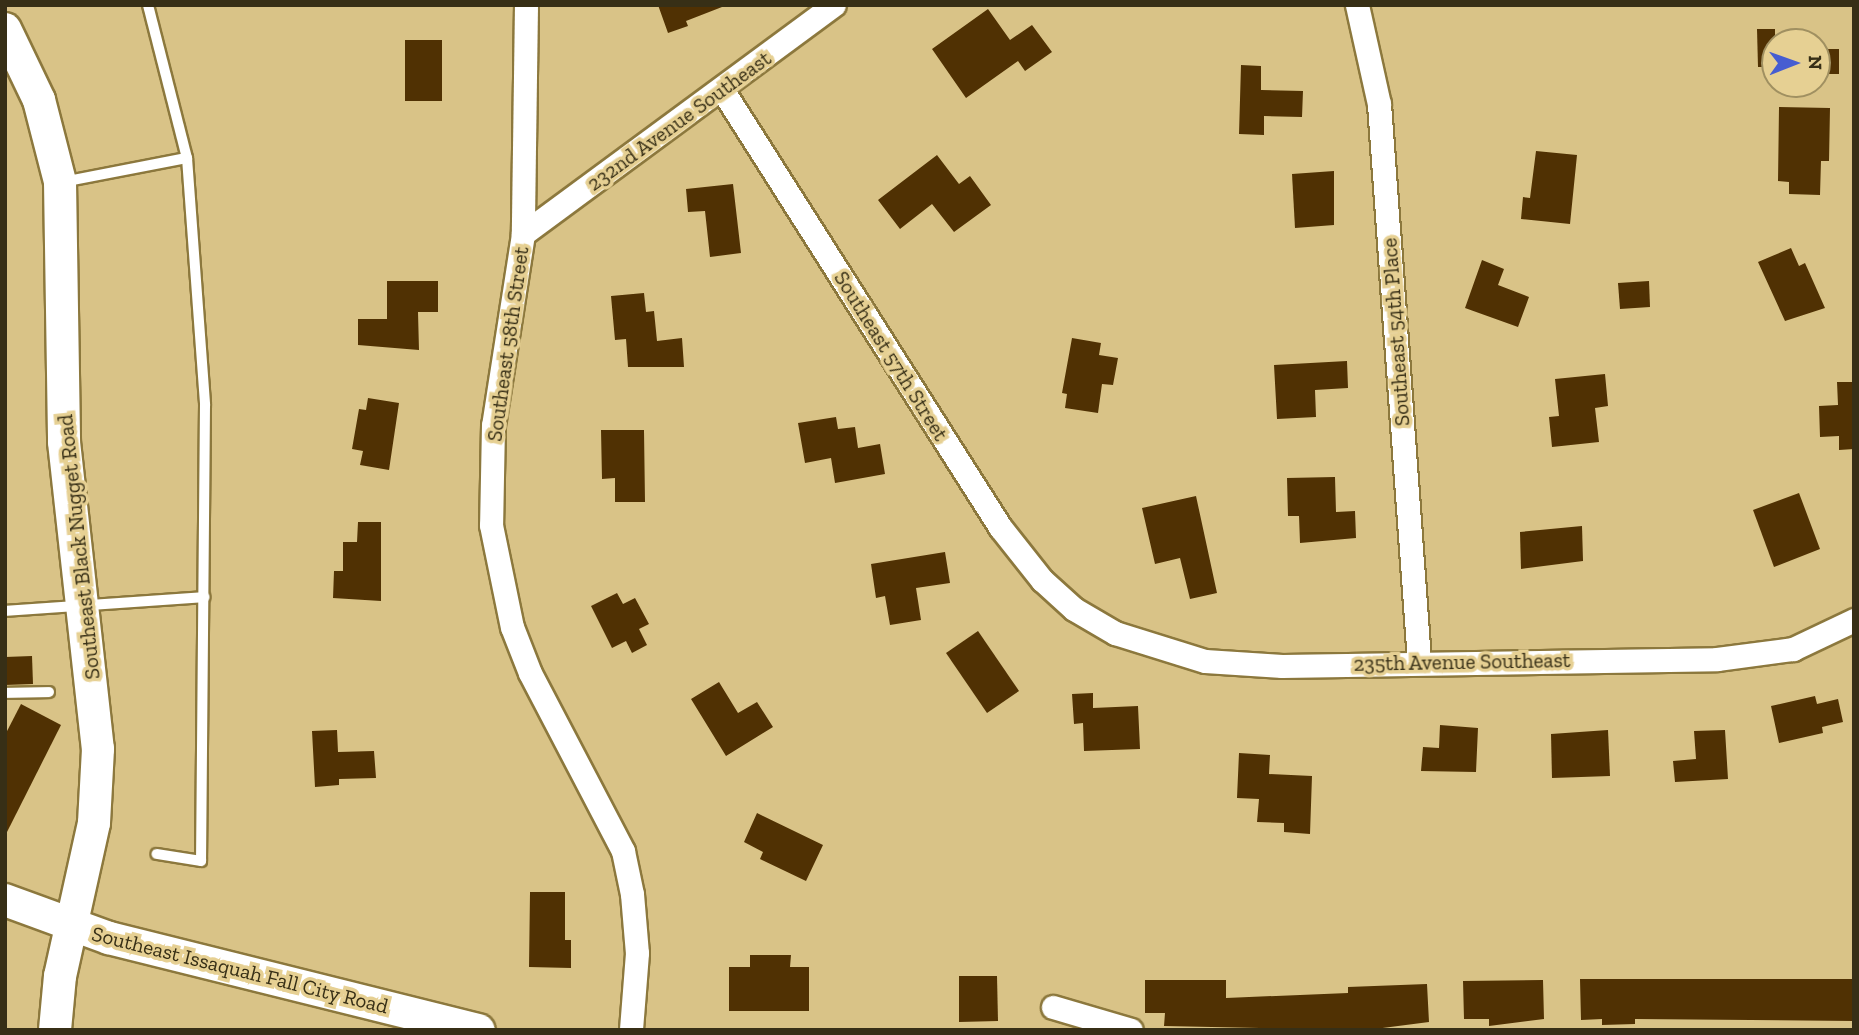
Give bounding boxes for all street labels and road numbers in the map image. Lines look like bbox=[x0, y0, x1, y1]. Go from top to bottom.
street label: 232nd Avenue Southeast bbox=[582, 46, 776, 196]
street label: Southeast 54th Place bbox=[1377, 237, 1415, 427]
street label: Southeast 58th Street bbox=[482, 245, 534, 443]
street label: Southeast 57th Street bbox=[829, 266, 953, 446]
street label: Southeast Black Nugget Road bbox=[53, 413, 105, 681]
street label: 235th Avenue Southeast bbox=[1353, 648, 1571, 676]
street label: Southeast Issaquah Fall City Road bbox=[89, 921, 391, 1019]

